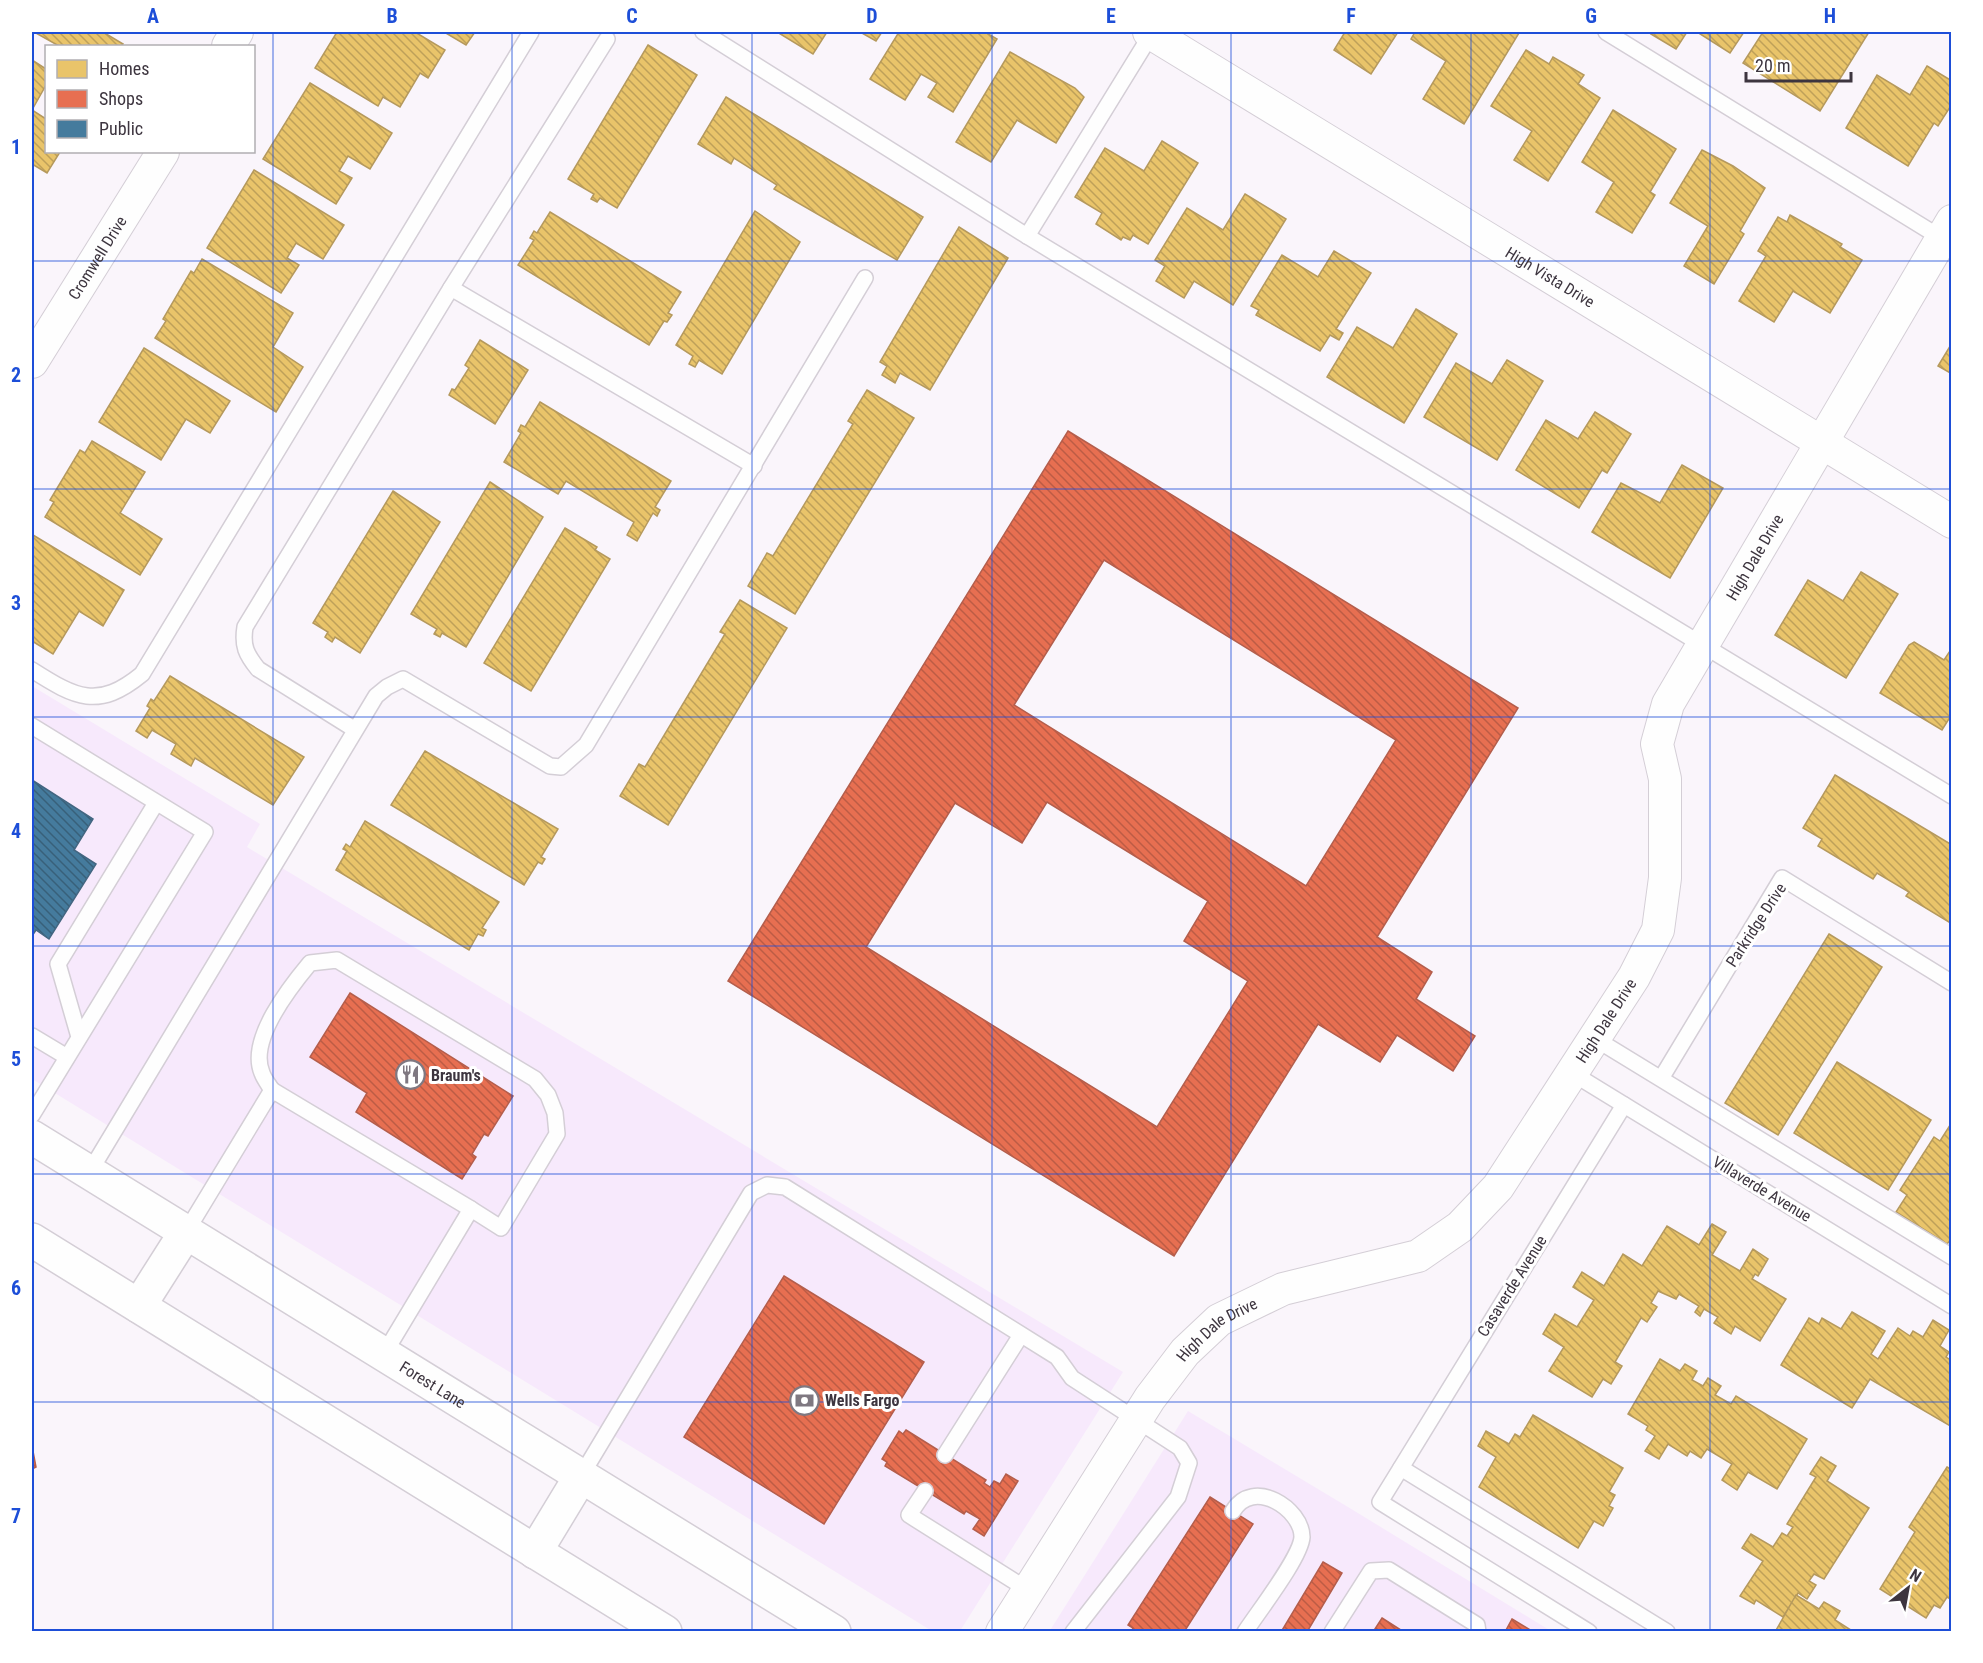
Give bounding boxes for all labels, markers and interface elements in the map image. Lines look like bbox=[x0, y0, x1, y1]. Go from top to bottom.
text: A bbox=[147, 4, 159, 28]
text: B bbox=[386, 4, 398, 28]
text: C bbox=[626, 4, 638, 28]
text: D bbox=[866, 4, 878, 28]
text: E bbox=[1106, 4, 1116, 28]
text: F bbox=[1346, 4, 1356, 28]
text: G bbox=[1585, 4, 1597, 28]
text: H bbox=[1824, 4, 1836, 28]
legend bbox=[45, 45, 255, 153]
scale bar bbox=[1746, 45, 1851, 83]
text: 20 m bbox=[1755, 55, 1790, 76]
text: Homes bbox=[99, 58, 149, 79]
text: Shops bbox=[99, 88, 143, 109]
text: Public bbox=[99, 118, 143, 139]
text: 1 bbox=[11, 135, 21, 159]
street label: Cromwell Drive bbox=[64, 212, 130, 303]
street label: High Vista Drive bbox=[1502, 242, 1598, 311]
text: 2 bbox=[11, 363, 21, 387]
street label: High Dale Drive bbox=[1722, 511, 1787, 603]
text: 3 bbox=[11, 591, 21, 615]
text: 4 bbox=[11, 819, 21, 843]
street label: Parkridge Drive bbox=[1722, 880, 1790, 970]
street label: High Dale Drive bbox=[1572, 975, 1640, 1066]
text: 5 bbox=[11, 1047, 21, 1071]
restaurant icon: Braum's bbox=[394, 1059, 426, 1091]
place label: Braum's bbox=[431, 1066, 481, 1085]
street label: Villaverde Avenue bbox=[1709, 1152, 1815, 1226]
street label: Casaverde Avenue bbox=[1473, 1232, 1551, 1340]
text: 6 bbox=[11, 1276, 21, 1300]
street label: High Dale Drive bbox=[1172, 1294, 1260, 1365]
street label: Forest Lane bbox=[396, 1357, 469, 1412]
bank icon: Wells Fargo bbox=[788, 1384, 820, 1416]
place label: Wells Fargo bbox=[825, 1391, 900, 1410]
text: 7 bbox=[11, 1504, 21, 1528]
north arrow bbox=[1878, 1558, 1938, 1618]
text: N bbox=[1906, 1565, 1925, 1586]

